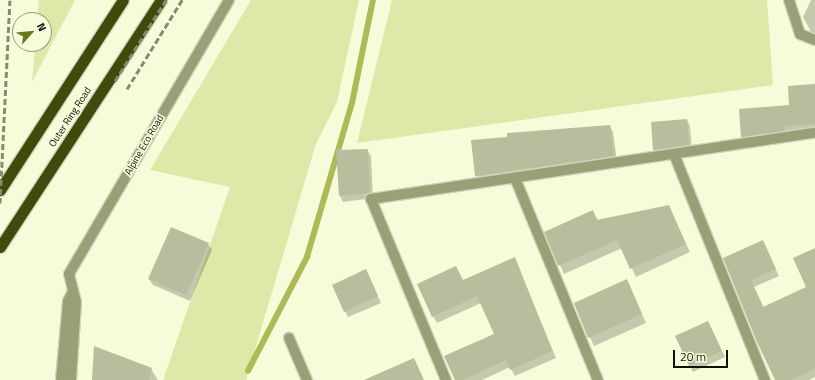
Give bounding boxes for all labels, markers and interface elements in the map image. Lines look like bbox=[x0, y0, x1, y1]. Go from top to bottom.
north arrow bbox=[12, 12, 52, 52]
text: N bbox=[33, 20, 51, 34]
street label: Outer Ring Road bbox=[46, 85, 94, 149]
street label: Alpine Eco Road bbox=[122, 113, 166, 177]
scale bar bbox=[675, 342, 730, 368]
text: 20 m bbox=[680, 347, 706, 366]

